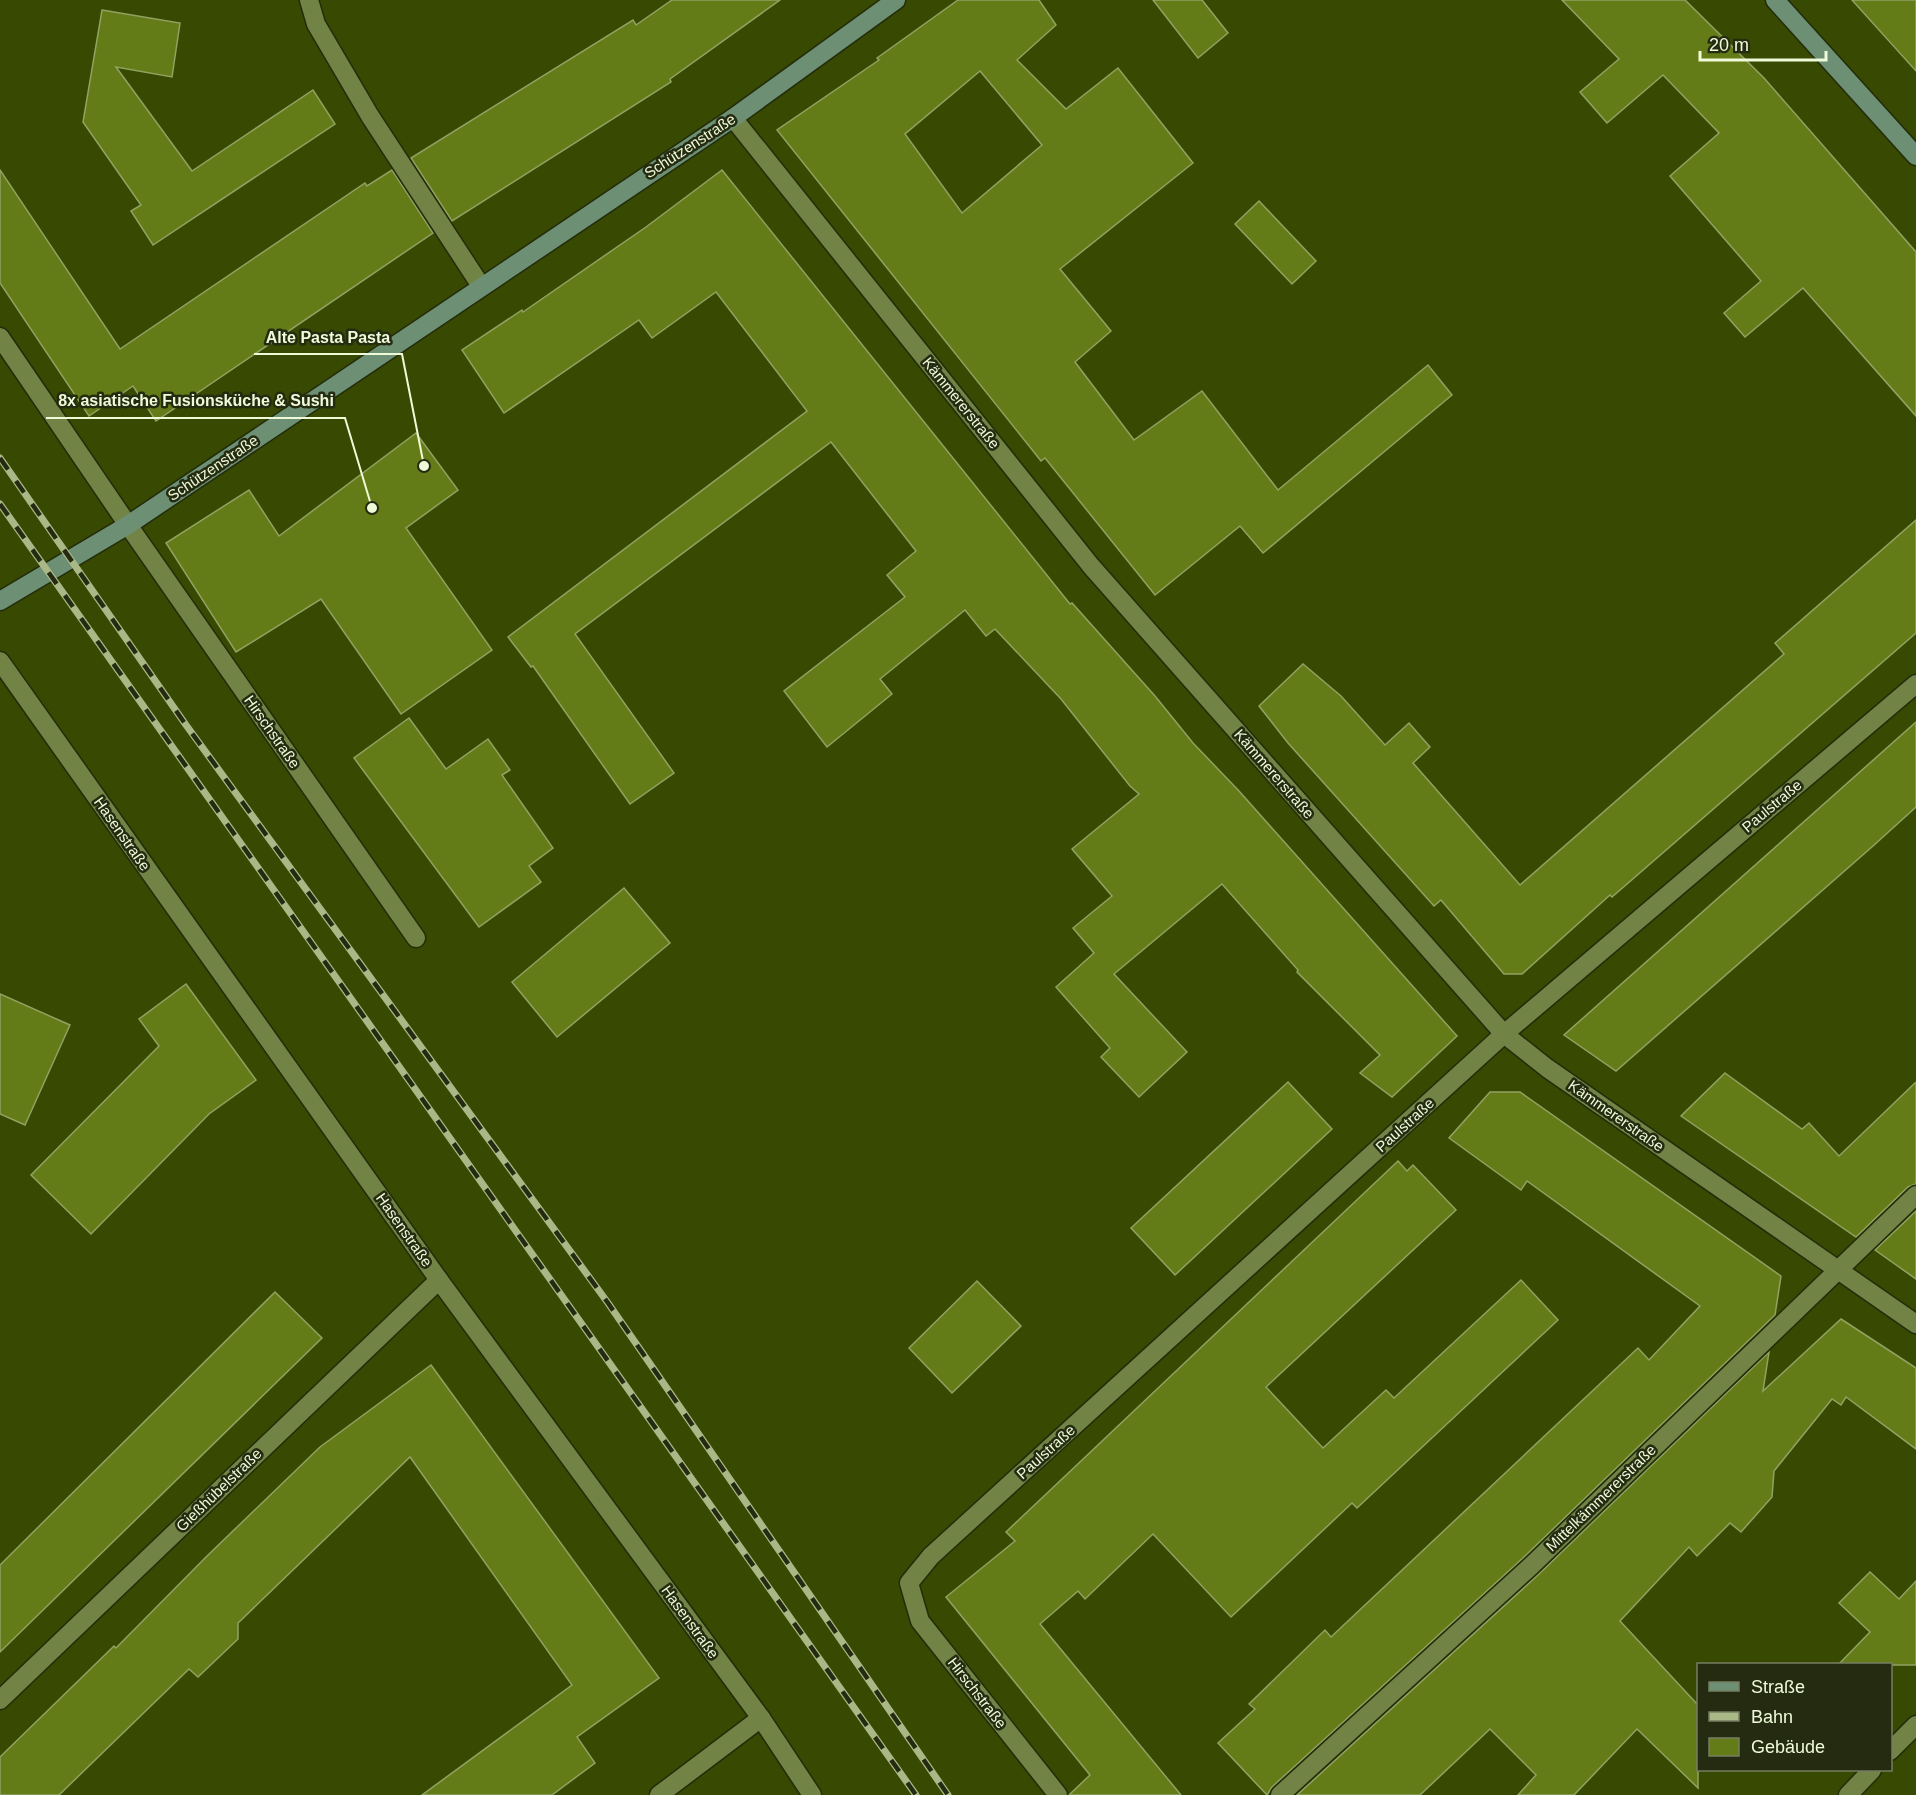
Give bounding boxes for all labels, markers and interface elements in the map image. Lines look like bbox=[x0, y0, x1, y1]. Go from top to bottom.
scale bar bbox=[1700, 24, 1826, 62]
text: 20 m bbox=[1709, 35, 1749, 55]
street label: Schützenstraße bbox=[641, 110, 738, 181]
callout: Alte Pasta Pasta bbox=[254, 320, 402, 354]
text: Alte Pasta Pasta bbox=[266, 329, 390, 346]
street label: Kämmererstraße bbox=[919, 354, 1003, 452]
callout: 8x asiatische Fusionsküche & Sushi bbox=[46, 384, 345, 418]
text: 8x asiatische Fusionsküche & Sushi bbox=[58, 392, 334, 409]
street label: Schützenstraße bbox=[164, 431, 261, 504]
street label: Hirschstraße bbox=[241, 692, 304, 771]
street label: Kämmererstraße bbox=[1231, 726, 1318, 822]
street label: Paulstraße bbox=[1738, 776, 1805, 835]
street label: Hasenstraße bbox=[91, 794, 154, 874]
street label: Kämmererstraße bbox=[1565, 1076, 1667, 1155]
street label: Paulstraße bbox=[1372, 1094, 1437, 1155]
street label: Hasenstraße bbox=[373, 1190, 436, 1270]
street label: Paulstraße bbox=[1013, 1421, 1078, 1482]
street label: Mittelkämmererstraße bbox=[1542, 1441, 1659, 1554]
street label: Gießhübelstraße bbox=[173, 1445, 265, 1535]
street label: Hasenstraße bbox=[658, 1582, 723, 1661]
street label: Hirschstraße bbox=[945, 1654, 1010, 1731]
legend bbox=[1697, 1663, 1892, 1771]
text: Straße bbox=[1751, 1677, 1805, 1697]
text: Bahn bbox=[1751, 1707, 1793, 1727]
text: Gebäude bbox=[1751, 1737, 1825, 1757]

